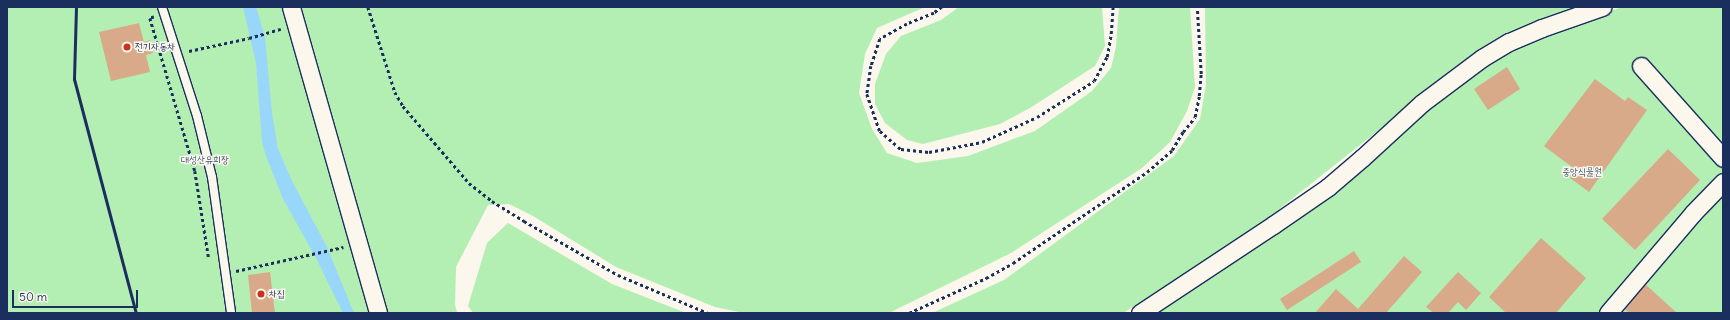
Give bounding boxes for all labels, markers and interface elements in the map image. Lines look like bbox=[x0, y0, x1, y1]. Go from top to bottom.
place label: 전기자동차 bbox=[135, 41, 175, 53]
marker: 전기자동차 bbox=[122, 42, 132, 52]
park label: 대성산유희장 bbox=[181, 154, 229, 166]
park label: 중앙식물원 bbox=[1562, 166, 1602, 178]
scale bar bbox=[14, 282, 140, 308]
place label: 차집 bbox=[269, 288, 285, 300]
text: 50 m bbox=[19, 289, 47, 304]
marker: 차집 bbox=[256, 289, 266, 299]

